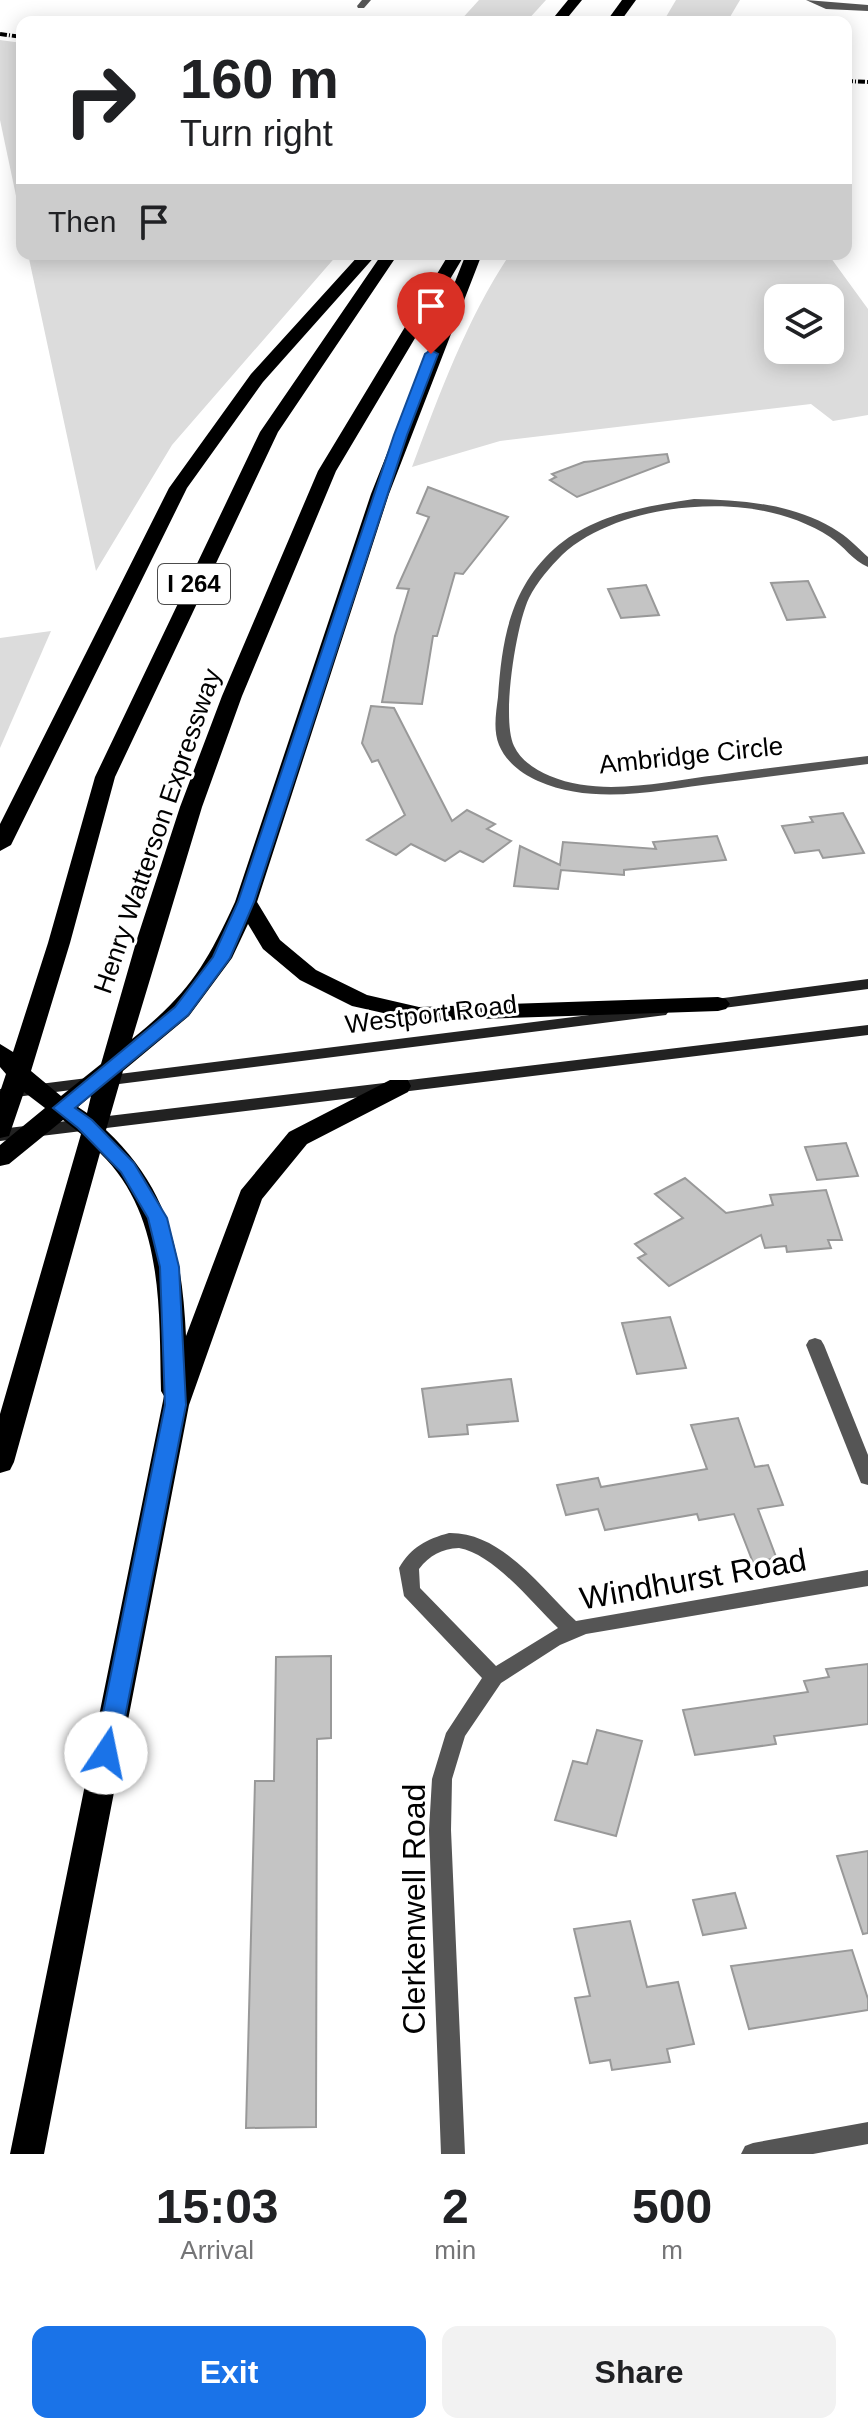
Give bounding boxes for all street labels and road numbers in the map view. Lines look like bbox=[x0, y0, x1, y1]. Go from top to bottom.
road number: I 264 bbox=[158, 564, 230, 604]
street label: Henry Watterson Expressway bbox=[87, 665, 227, 997]
street label: Ambridge Circle bbox=[597, 730, 785, 780]
street label: Westport Road bbox=[343, 989, 519, 1039]
street label: Windhurst Road bbox=[577, 1541, 809, 1617]
street label: Clerkenwell Road bbox=[396, 1784, 432, 2034]

